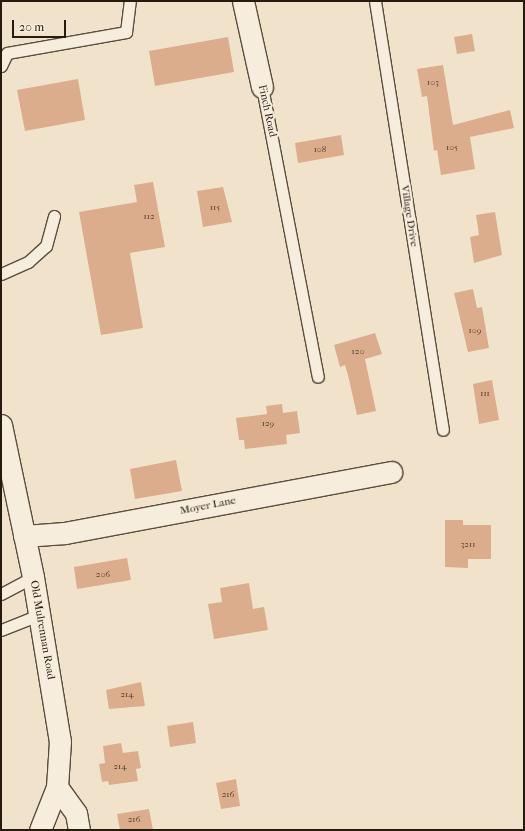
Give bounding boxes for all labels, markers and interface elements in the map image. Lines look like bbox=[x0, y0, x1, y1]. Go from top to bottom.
scale bar bbox=[14, 12, 68, 38]
text: 20 m bbox=[19, 20, 44, 34]
house number: 103 bbox=[427, 77, 439, 87]
street label: Finch Road bbox=[255, 84, 279, 138]
house number: 105 bbox=[446, 142, 458, 152]
house number: 108 bbox=[314, 144, 326, 154]
street label: Village Drive bbox=[398, 184, 420, 248]
house number: 115 bbox=[210, 202, 220, 212]
house number: 112 bbox=[143, 211, 155, 221]
house number: 109 bbox=[469, 325, 481, 335]
house number: 120 bbox=[352, 346, 364, 356]
house number: 111 bbox=[480, 388, 490, 398]
house number: 129 bbox=[262, 418, 274, 428]
street label: Moyer Lane bbox=[179, 494, 237, 518]
house number: 3211 bbox=[461, 539, 475, 549]
house number: 206 bbox=[96, 569, 110, 579]
street label: Old Mulrennan Road bbox=[27, 579, 57, 681]
house number: 214 bbox=[120, 689, 134, 699]
house number: 214 bbox=[113, 761, 127, 771]
house number: 216 bbox=[222, 789, 234, 799]
house number: 216 bbox=[128, 814, 140, 824]

